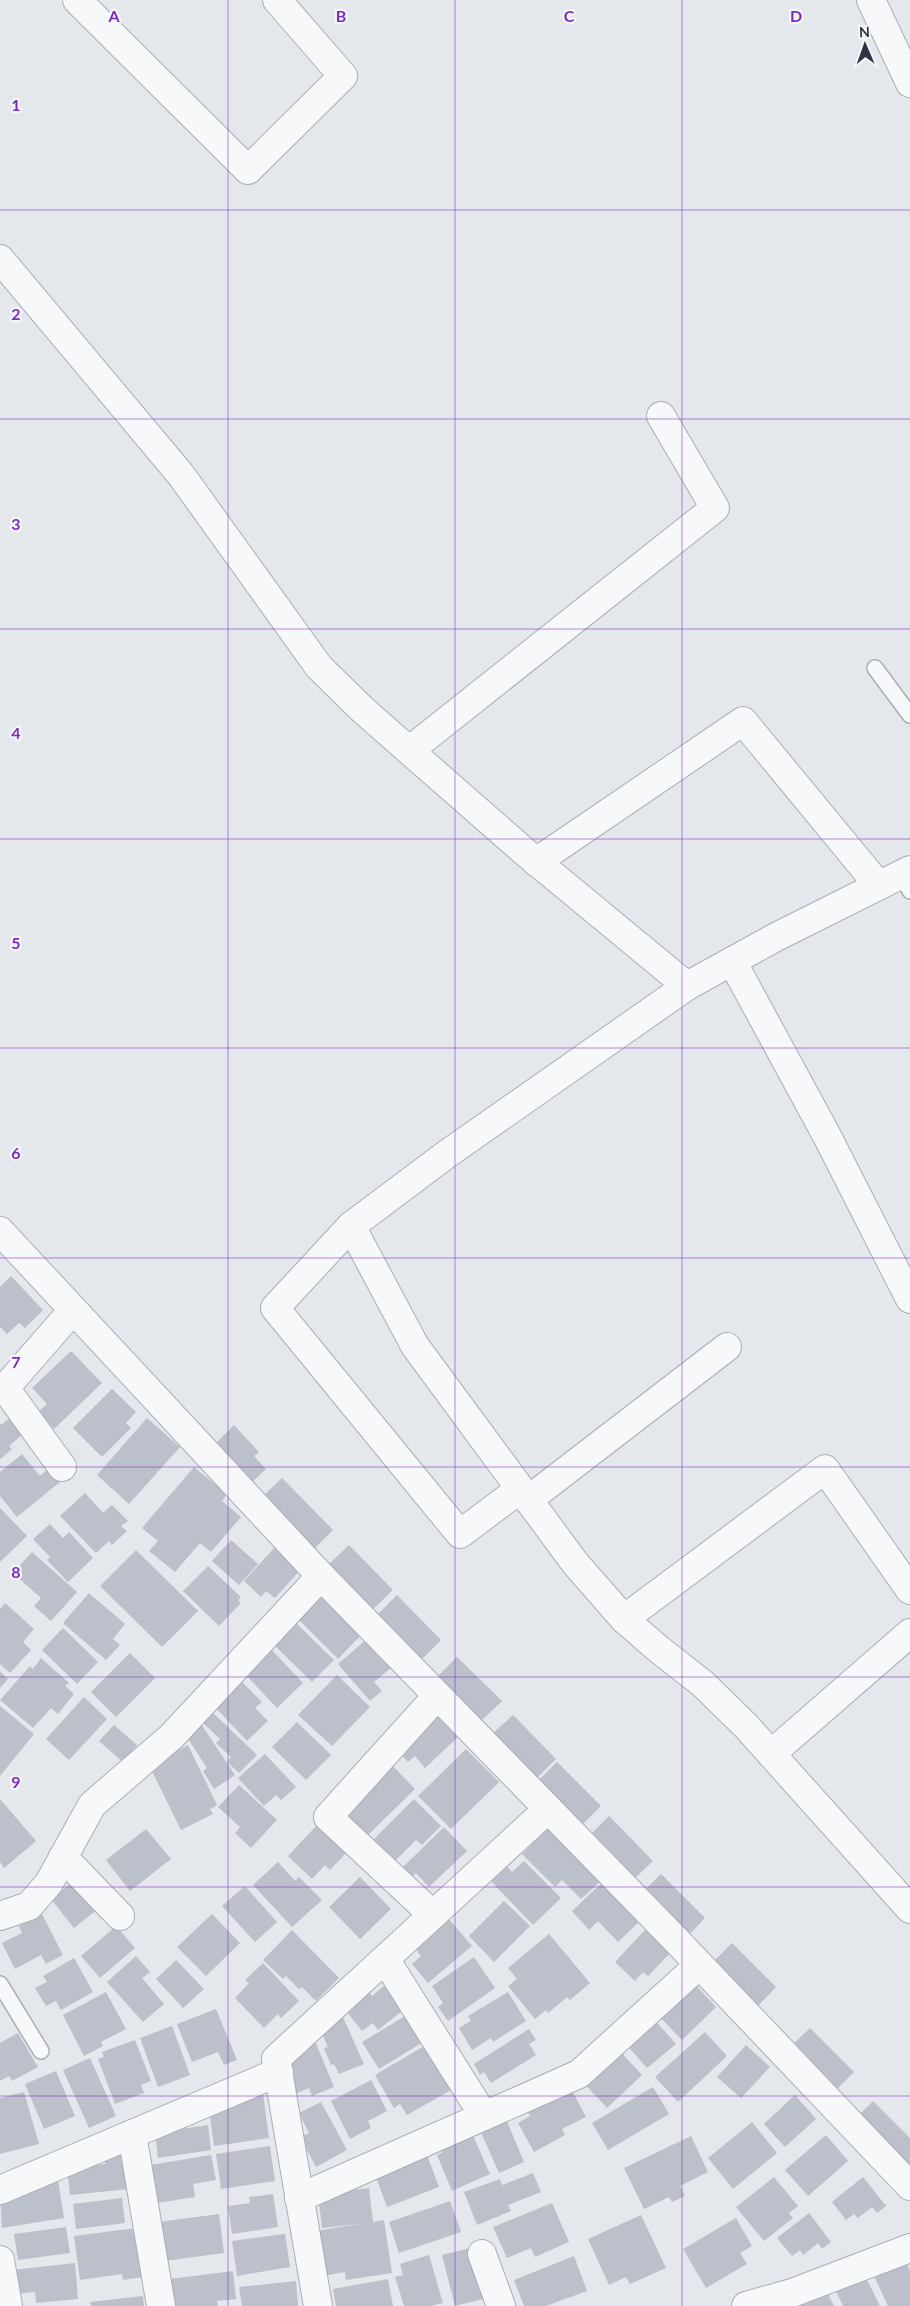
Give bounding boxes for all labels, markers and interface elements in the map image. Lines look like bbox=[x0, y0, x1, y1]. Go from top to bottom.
text: A bbox=[107, 6, 120, 25]
text: B bbox=[336, 6, 346, 25]
text: C bbox=[564, 6, 575, 25]
text: D bbox=[790, 6, 802, 25]
north arrow bbox=[840, 20, 890, 70]
text: N bbox=[859, 23, 870, 40]
text: 1 bbox=[11, 95, 21, 114]
text: 2 bbox=[11, 304, 21, 323]
text: 3 bbox=[11, 514, 21, 533]
text: 4 bbox=[11, 723, 21, 742]
text: 5 bbox=[11, 933, 21, 952]
text: 6 bbox=[11, 1143, 21, 1162]
text: 7 bbox=[11, 1352, 21, 1371]
text: 8 bbox=[11, 1562, 21, 1581]
text: 9 bbox=[11, 1772, 21, 1791]

